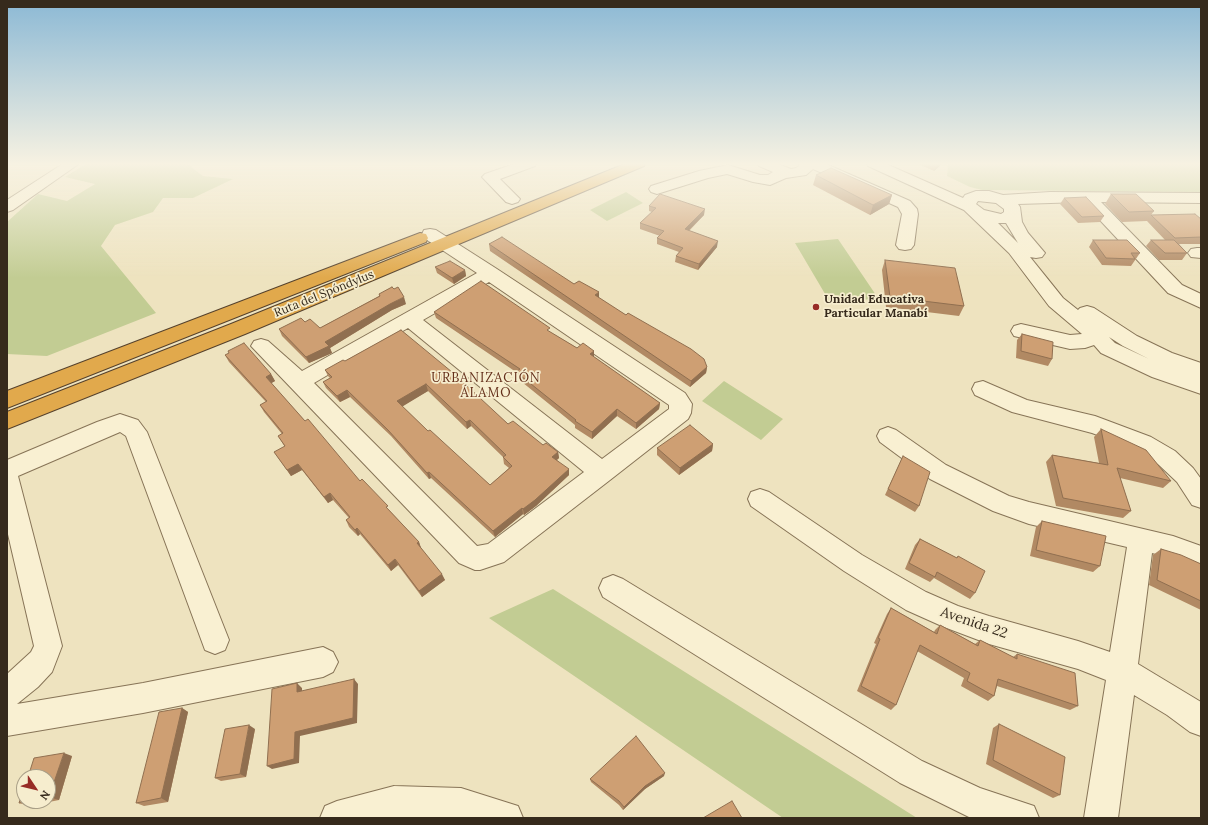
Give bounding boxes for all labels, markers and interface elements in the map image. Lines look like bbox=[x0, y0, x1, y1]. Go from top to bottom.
street label: Ruta del Spóndylus bbox=[272, 267, 376, 321]
place label: Unidad Educativa Particular Manabí bbox=[824, 293, 928, 321]
marker: Unidad Educativa Particular Manabí bbox=[811, 302, 821, 312]
district label: URBANIZACIÓN ÁLAMO bbox=[431, 370, 541, 401]
street label: Avenida 22 bbox=[938, 604, 1010, 642]
north arrow bbox=[16, 769, 56, 809]
text: N bbox=[37, 788, 53, 803]

